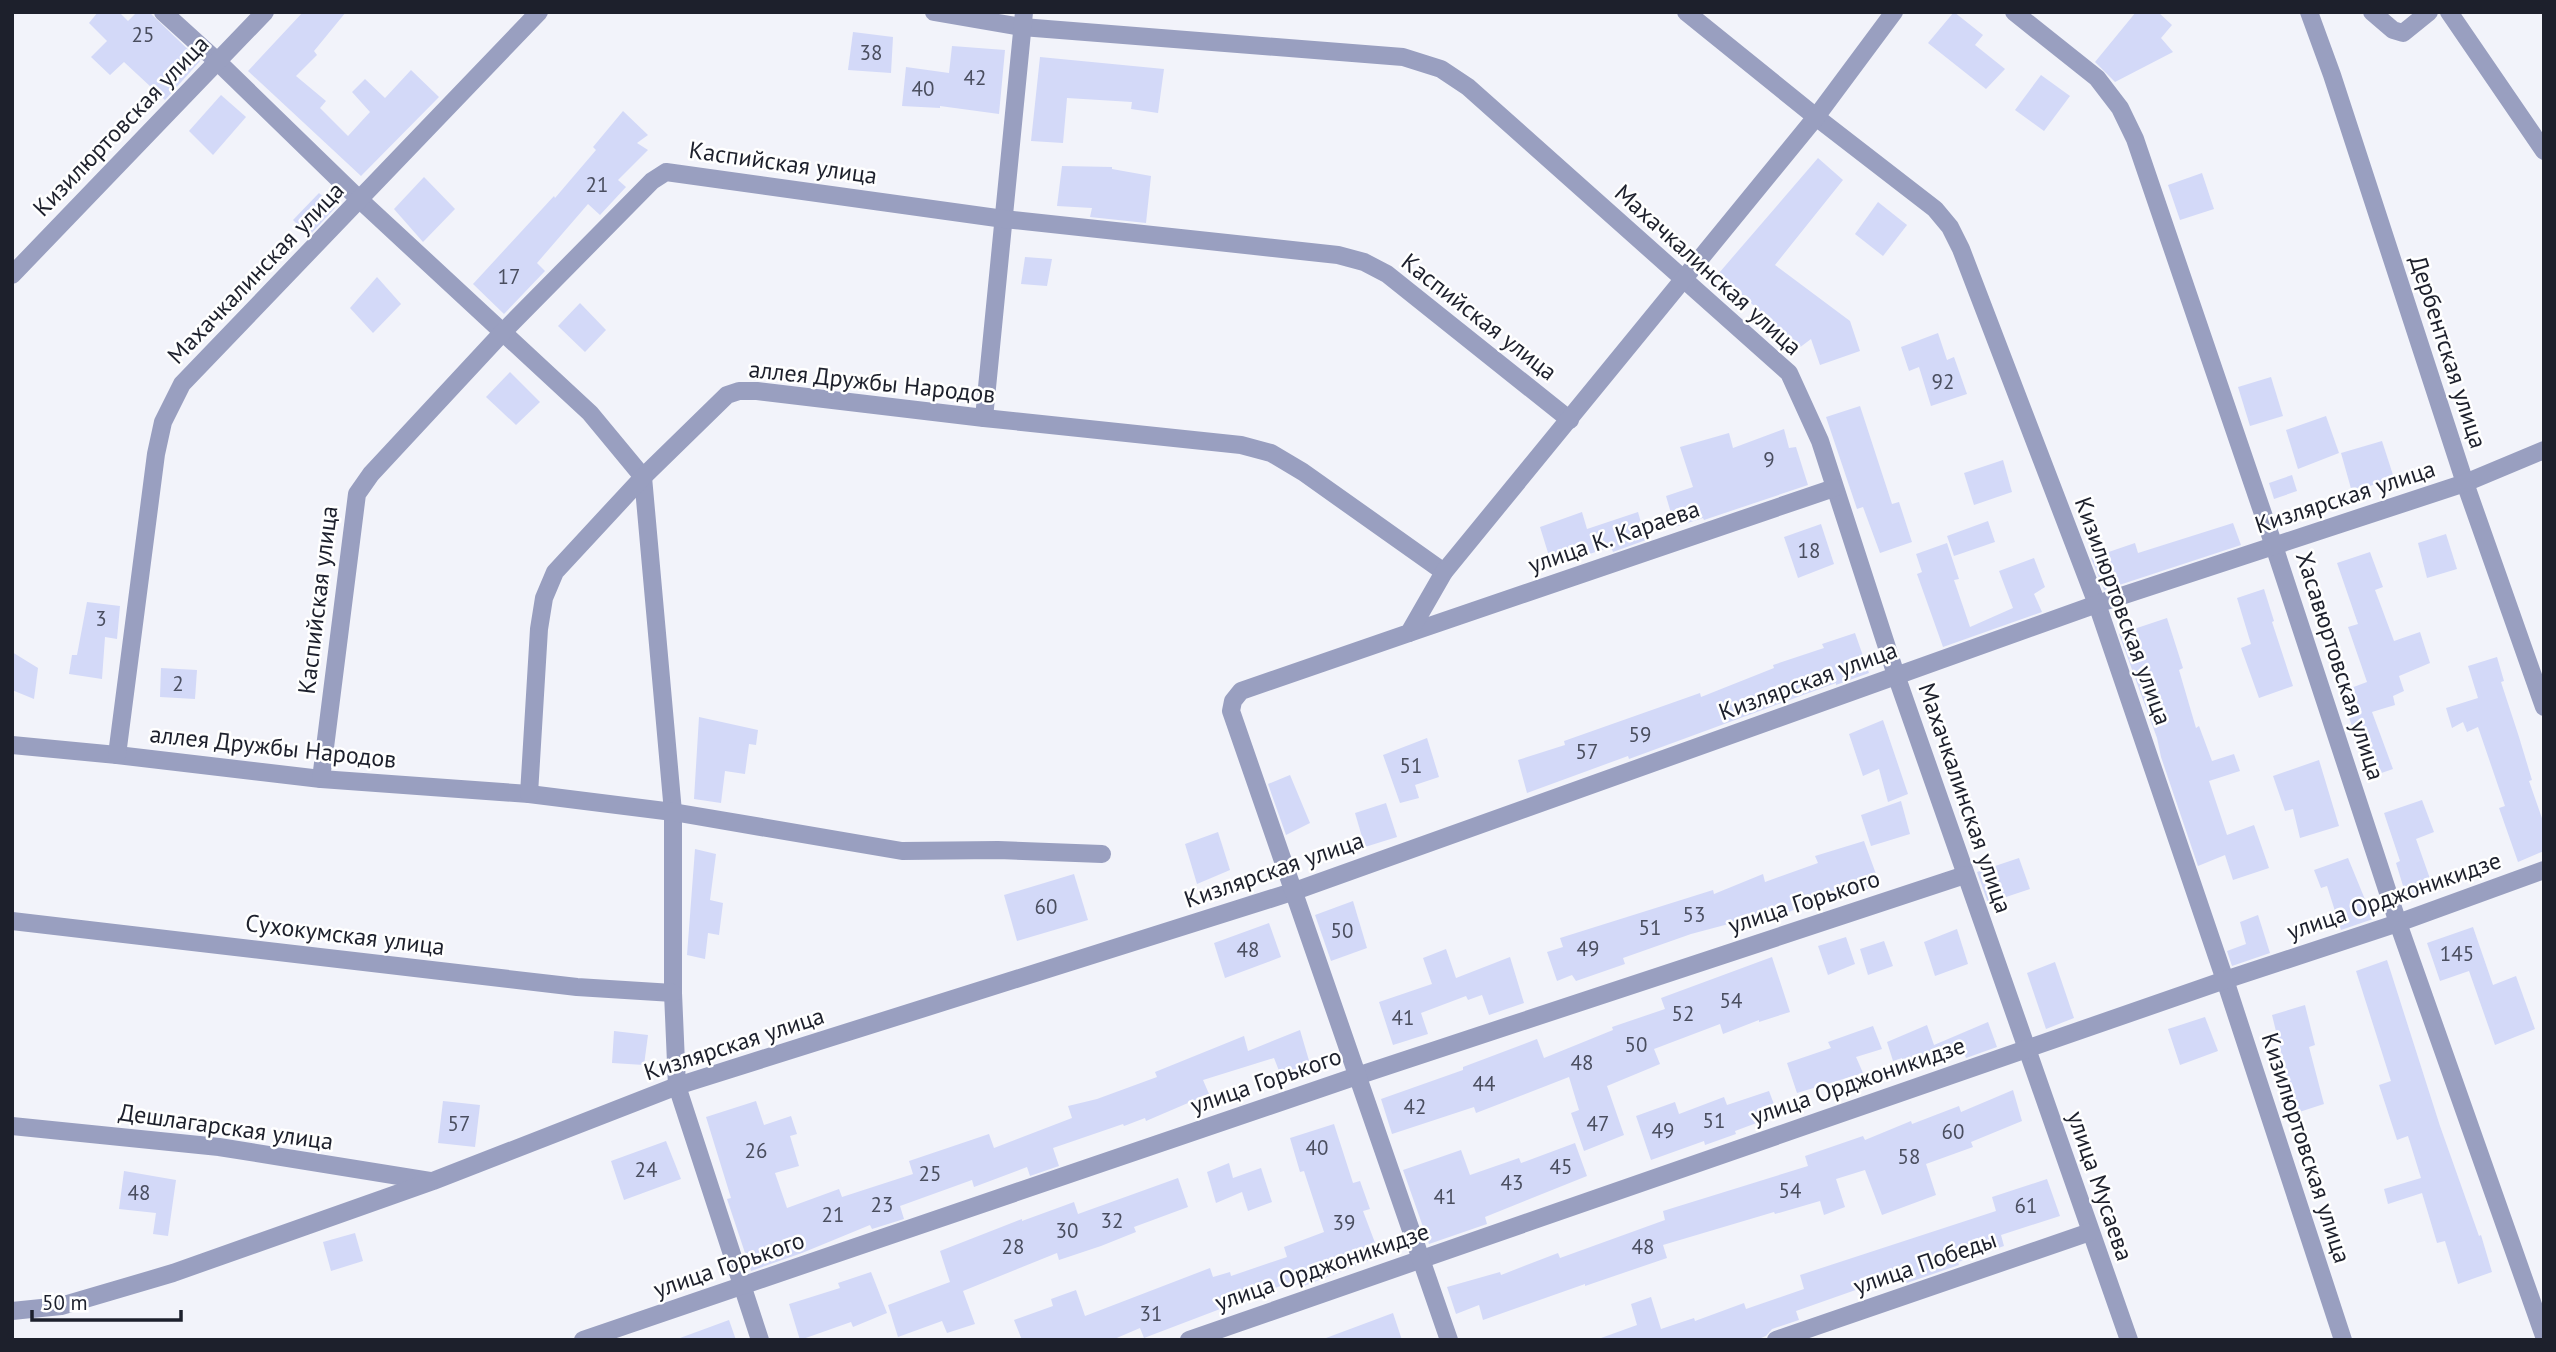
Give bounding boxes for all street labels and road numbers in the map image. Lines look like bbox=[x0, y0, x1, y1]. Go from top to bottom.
street label: Кизилюртовская улица bbox=[26, 28, 215, 223]
street label: Каспийская улица bbox=[687, 134, 879, 191]
street label: Махачкалинская улица bbox=[161, 175, 351, 370]
street label: Махачкалинская улица bbox=[1608, 177, 1808, 362]
street label: Каспийская улица bbox=[1395, 246, 1564, 387]
street label: Дербентская улица bbox=[2403, 251, 2494, 452]
street label: аллея Дружбы Народов bbox=[747, 353, 997, 410]
street label: Кизлярская улица bbox=[2251, 453, 2439, 540]
street label: улица К. Караева bbox=[1524, 493, 1704, 580]
street label: Кизилюртовская улица bbox=[2068, 493, 2179, 729]
street label: Каспийская улица bbox=[291, 504, 344, 696]
street label: Хасавюртовская улица bbox=[2289, 548, 2392, 784]
street label: Кизлярская улица bbox=[1714, 634, 1901, 727]
street label: Махачкалинская улица bbox=[1912, 679, 2019, 917]
street label: аллея Дружбы Народов bbox=[148, 718, 398, 775]
street label: Кизлярская улица bbox=[1180, 824, 1368, 915]
street label: улица Орджоникидзе bbox=[2283, 844, 2505, 947]
street label: улица Горького bbox=[1724, 862, 1884, 941]
street label: Сухокумская улица bbox=[244, 907, 446, 962]
street label: Кизлярская улица bbox=[640, 1000, 828, 1087]
street label: улица Орджоникидзе bbox=[1747, 1029, 1969, 1132]
street label: Кизилюртовская улица bbox=[2255, 1029, 2358, 1267]
street label: улица Горького bbox=[1186, 1040, 1346, 1121]
street label: Дешлагарская улица bbox=[117, 1096, 335, 1157]
street label: улица Мусаева bbox=[2060, 1107, 2141, 1265]
street label: улица Орджоникидзе bbox=[1211, 1215, 1433, 1318]
street label: улица Горького bbox=[649, 1224, 809, 1305]
street label: улица Победы bbox=[1849, 1224, 2001, 1302]

